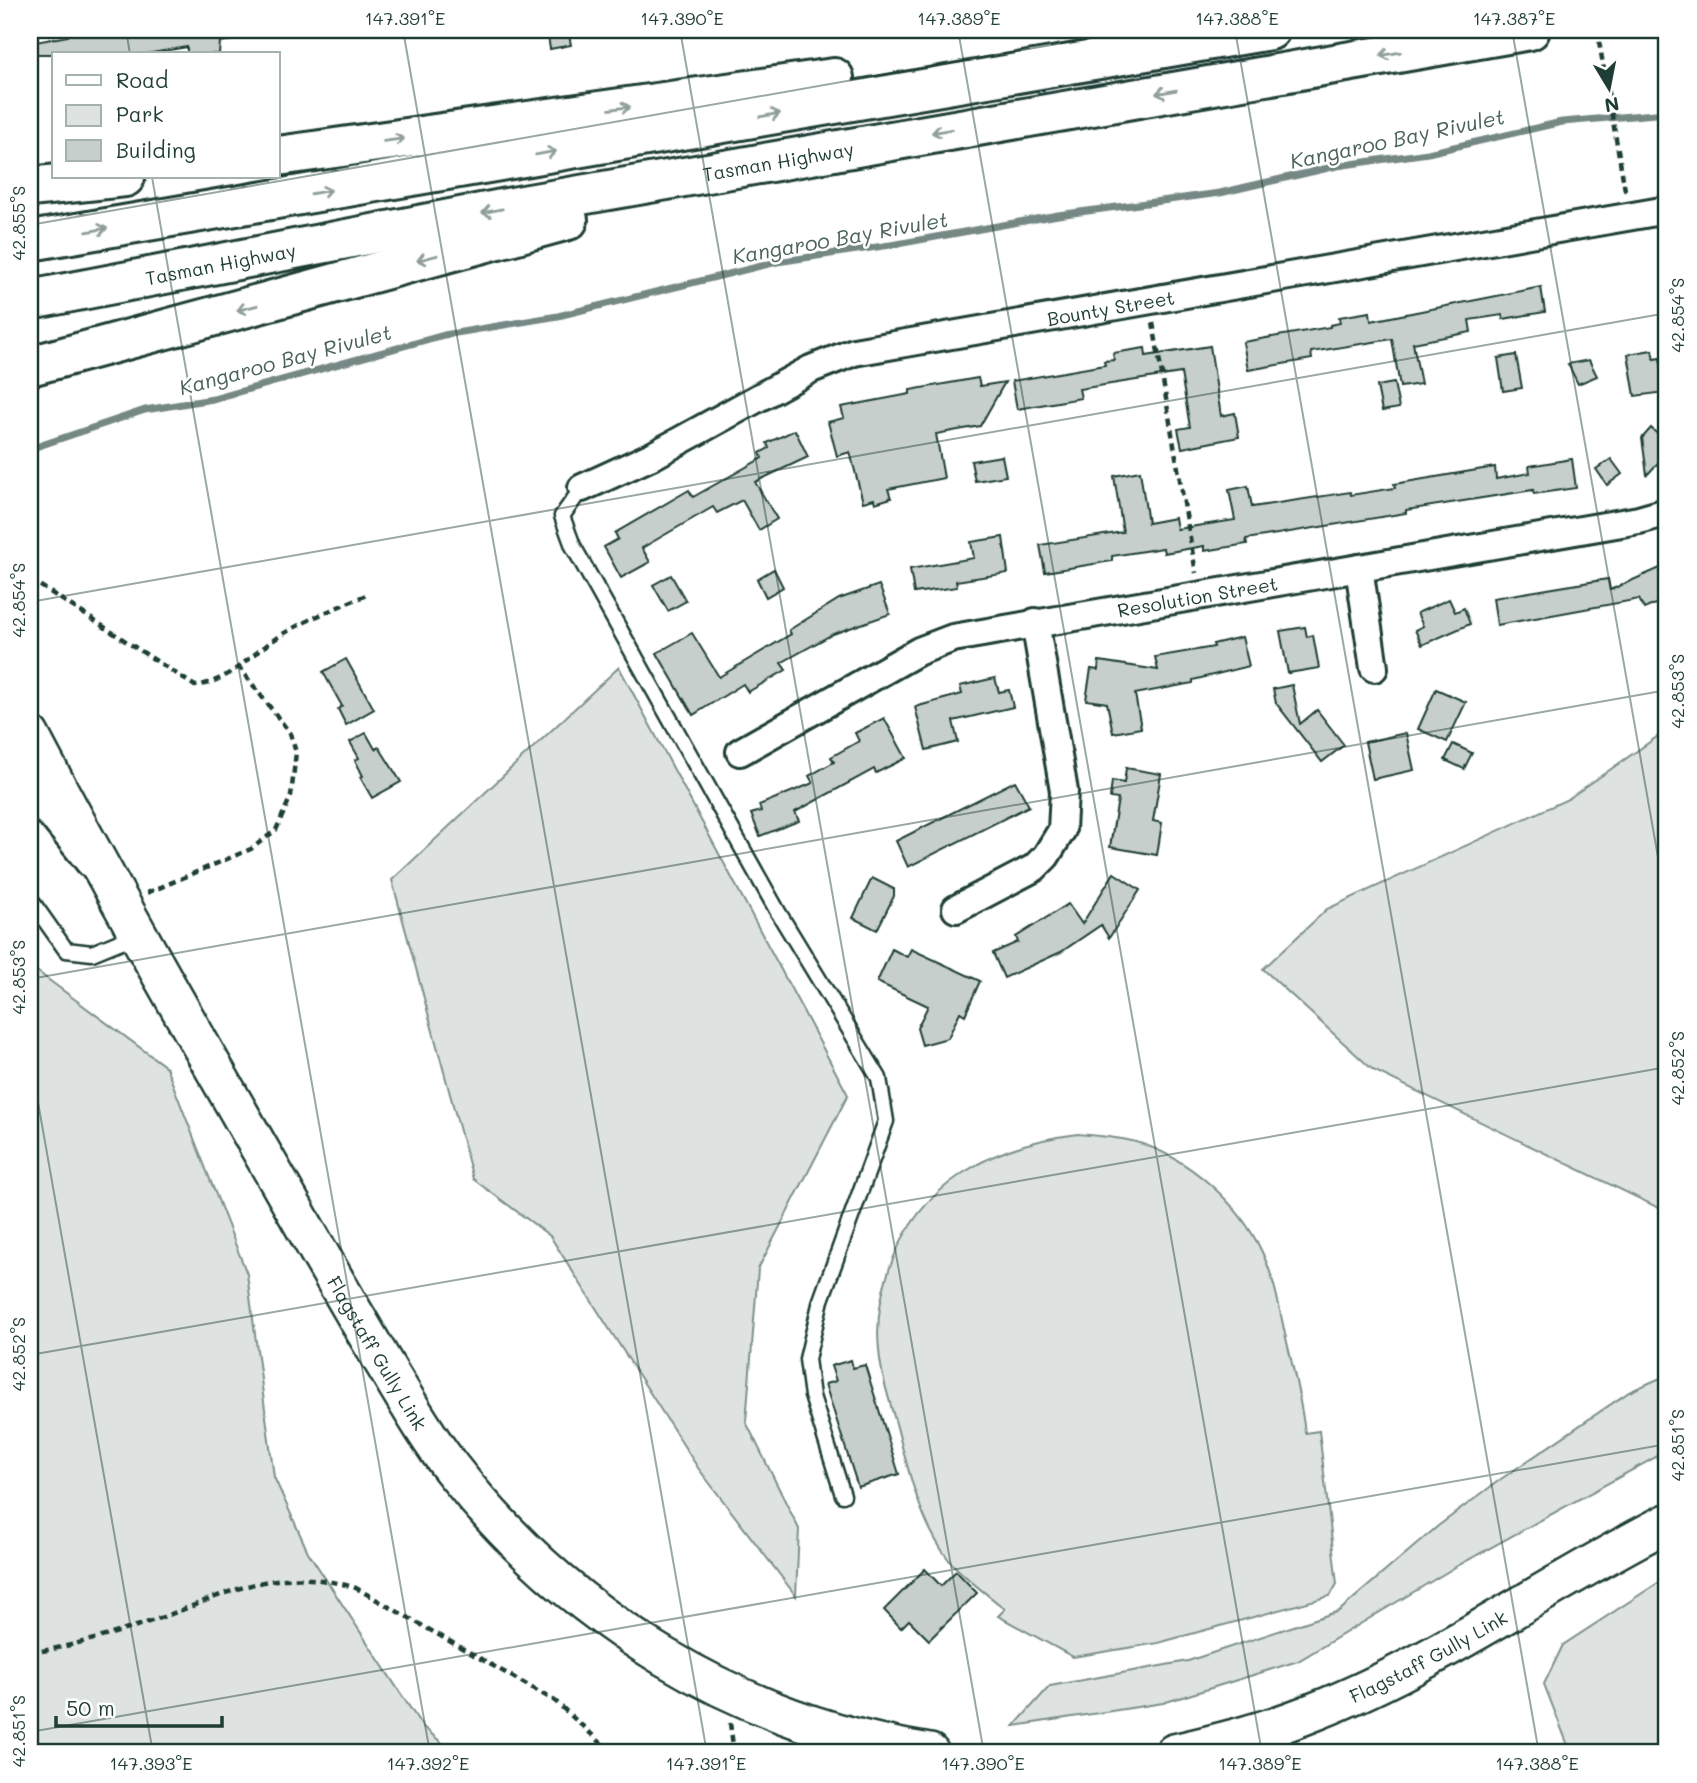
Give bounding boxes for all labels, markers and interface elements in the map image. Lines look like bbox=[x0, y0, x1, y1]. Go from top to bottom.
text: 147.391°E bbox=[365, 6, 445, 30]
text: 147.390°E bbox=[640, 6, 724, 30]
text: 147.389°E bbox=[917, 6, 1001, 30]
text: 147.388°E bbox=[1195, 6, 1279, 30]
text: 147.387°E bbox=[1473, 6, 1555, 30]
one-way arrow bbox=[1379, 48, 1402, 61]
legend bbox=[52, 52, 280, 178]
north arrow bbox=[1574, 52, 1644, 122]
text: Road bbox=[116, 66, 168, 93]
one-way arrow bbox=[1155, 86, 1178, 99]
text: N bbox=[1603, 92, 1621, 119]
text: Park bbox=[116, 100, 164, 127]
one-way arrow bbox=[608, 101, 631, 114]
water label: Kangaroo Bay Rivulet bbox=[1287, 102, 1507, 174]
one-way arrow bbox=[758, 108, 781, 121]
one-way arrow bbox=[931, 125, 954, 138]
one-way arrow bbox=[383, 133, 405, 146]
street label: Tasman Highway bbox=[701, 135, 856, 186]
text: Building bbox=[116, 136, 196, 163]
one-way arrow bbox=[534, 146, 556, 159]
one-way arrow bbox=[309, 185, 332, 198]
text: 42.855°S bbox=[6, 186, 30, 260]
one-way arrow bbox=[481, 205, 504, 219]
water label: Kangaroo Bay Rivulet bbox=[730, 205, 950, 269]
one-way arrow bbox=[85, 223, 108, 236]
street label: Tasman Highway bbox=[143, 237, 298, 290]
one-way arrow bbox=[416, 253, 438, 266]
text: 42.854°S bbox=[1665, 278, 1689, 352]
street label: Bounty Street bbox=[1045, 284, 1176, 331]
one-way arrow bbox=[237, 302, 259, 315]
water label: Kangaroo Bay Rivulet bbox=[176, 318, 394, 400]
text: 42.854°S bbox=[6, 563, 30, 637]
street label: Resolution Street bbox=[1115, 570, 1280, 622]
text: 42.853°S bbox=[1665, 654, 1689, 728]
text: 42.853°S bbox=[6, 940, 30, 1014]
text: 42.852°S bbox=[1665, 1031, 1689, 1105]
street label: Flagstaff Gully Link bbox=[322, 1271, 434, 1434]
text: 42.852°S bbox=[6, 1317, 30, 1391]
text: 42.851°S bbox=[1665, 1409, 1689, 1481]
street label: Flagstaff Gully Link bbox=[1345, 1604, 1511, 1708]
scale bar bbox=[56, 1685, 222, 1729]
text: 50 m bbox=[66, 1694, 115, 1721]
text: 42.851°S bbox=[6, 1695, 30, 1767]
text: 147.393°E bbox=[110, 1751, 192, 1775]
text: 147.392°E bbox=[387, 1751, 469, 1775]
text: 147.391°E bbox=[666, 1751, 746, 1775]
text: 147.390°E bbox=[941, 1751, 1025, 1775]
text: 147.389°E bbox=[1218, 1751, 1302, 1775]
text: 147.388°E bbox=[1495, 1751, 1579, 1775]

